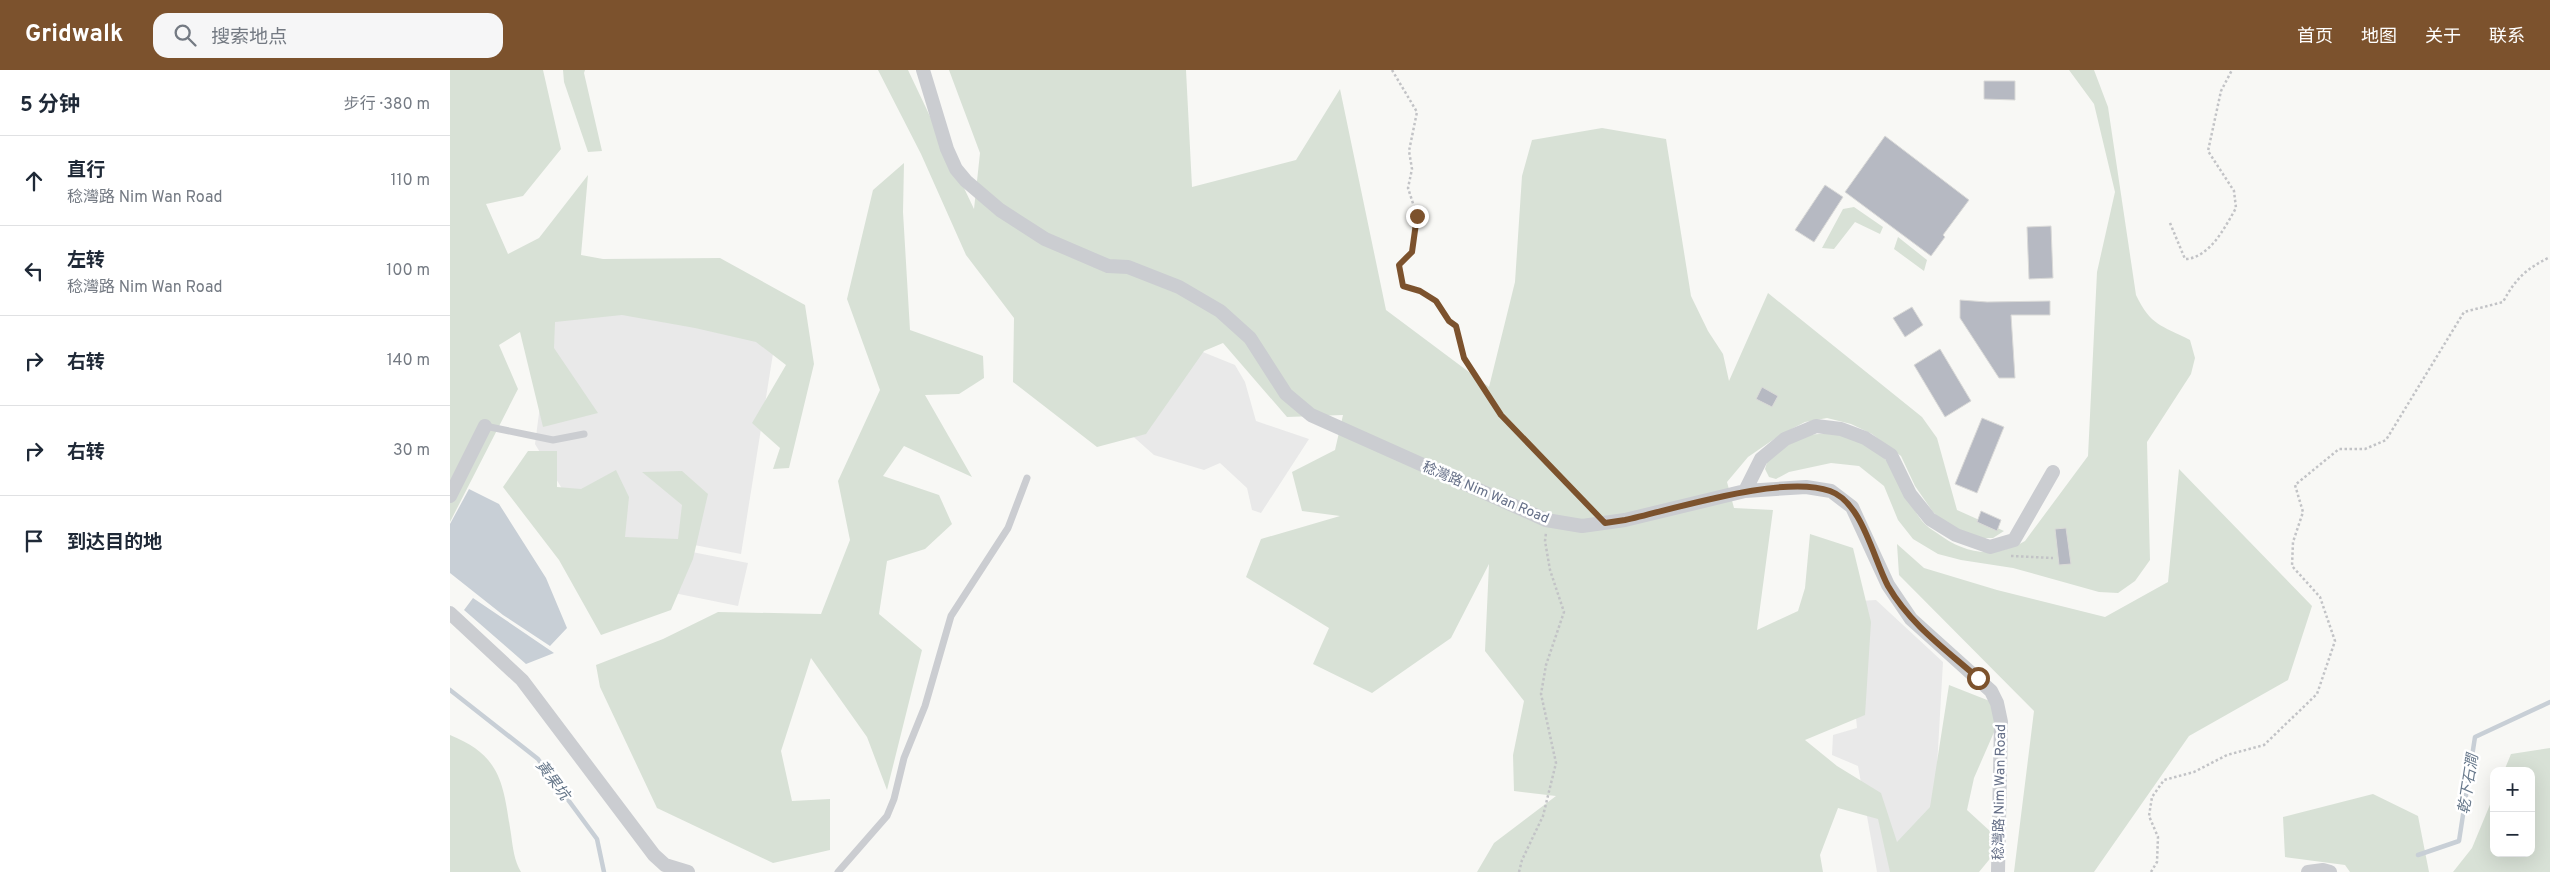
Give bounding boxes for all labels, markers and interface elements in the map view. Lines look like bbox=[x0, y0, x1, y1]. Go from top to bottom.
search box bbox=[153, 13, 503, 58]
text: Gridwalk bbox=[25, 20, 123, 50]
icon: search bbox=[171, 21, 199, 49]
text: 搜索地点 bbox=[211, 26, 287, 50]
text: 首页 bbox=[2297, 26, 2333, 49]
text: 地图 bbox=[2361, 26, 2397, 49]
text: 关于 bbox=[2425, 26, 2461, 49]
text: 联系 bbox=[2489, 26, 2525, 49]
text: 5 分钟 bbox=[20, 92, 80, 119]
text: 步行 · 380 m bbox=[344, 95, 430, 115]
text: 直行 bbox=[67, 159, 105, 183]
icon: ahead bbox=[20, 167, 48, 195]
text: 110 m bbox=[390, 171, 430, 191]
text: 稔灣路 Nim Wan Road bbox=[67, 188, 223, 208]
route end bbox=[1406, 205, 1429, 228]
text: 左转 bbox=[67, 249, 105, 273]
icon: left bbox=[20, 257, 48, 285]
text: 100 m bbox=[386, 261, 430, 281]
text: 稔灣路 Nim Wan Road bbox=[67, 278, 223, 298]
icon: right bbox=[20, 347, 48, 375]
text: 右转 bbox=[67, 351, 105, 375]
text: 140 m bbox=[387, 351, 430, 371]
icon: right bbox=[20, 437, 48, 465]
text: 右转 bbox=[67, 441, 105, 465]
text: 30 m bbox=[393, 441, 430, 461]
street label: 稔灣路 Nim Wan Road bbox=[1419, 459, 1551, 528]
icon: arrive bbox=[20, 527, 48, 555]
text: 到达目的地 bbox=[67, 531, 162, 555]
route start bbox=[1967, 667, 1990, 690]
street label: 稔灣路 Nim Wan Road bbox=[1991, 724, 2010, 860]
water label: 乾下石澗 bbox=[2455, 751, 2484, 815]
water label: 黃果坑 bbox=[531, 757, 574, 806]
map controls bbox=[2490, 767, 2535, 857]
button: + bbox=[2490, 767, 2535, 812]
button: − bbox=[2490, 812, 2535, 857]

